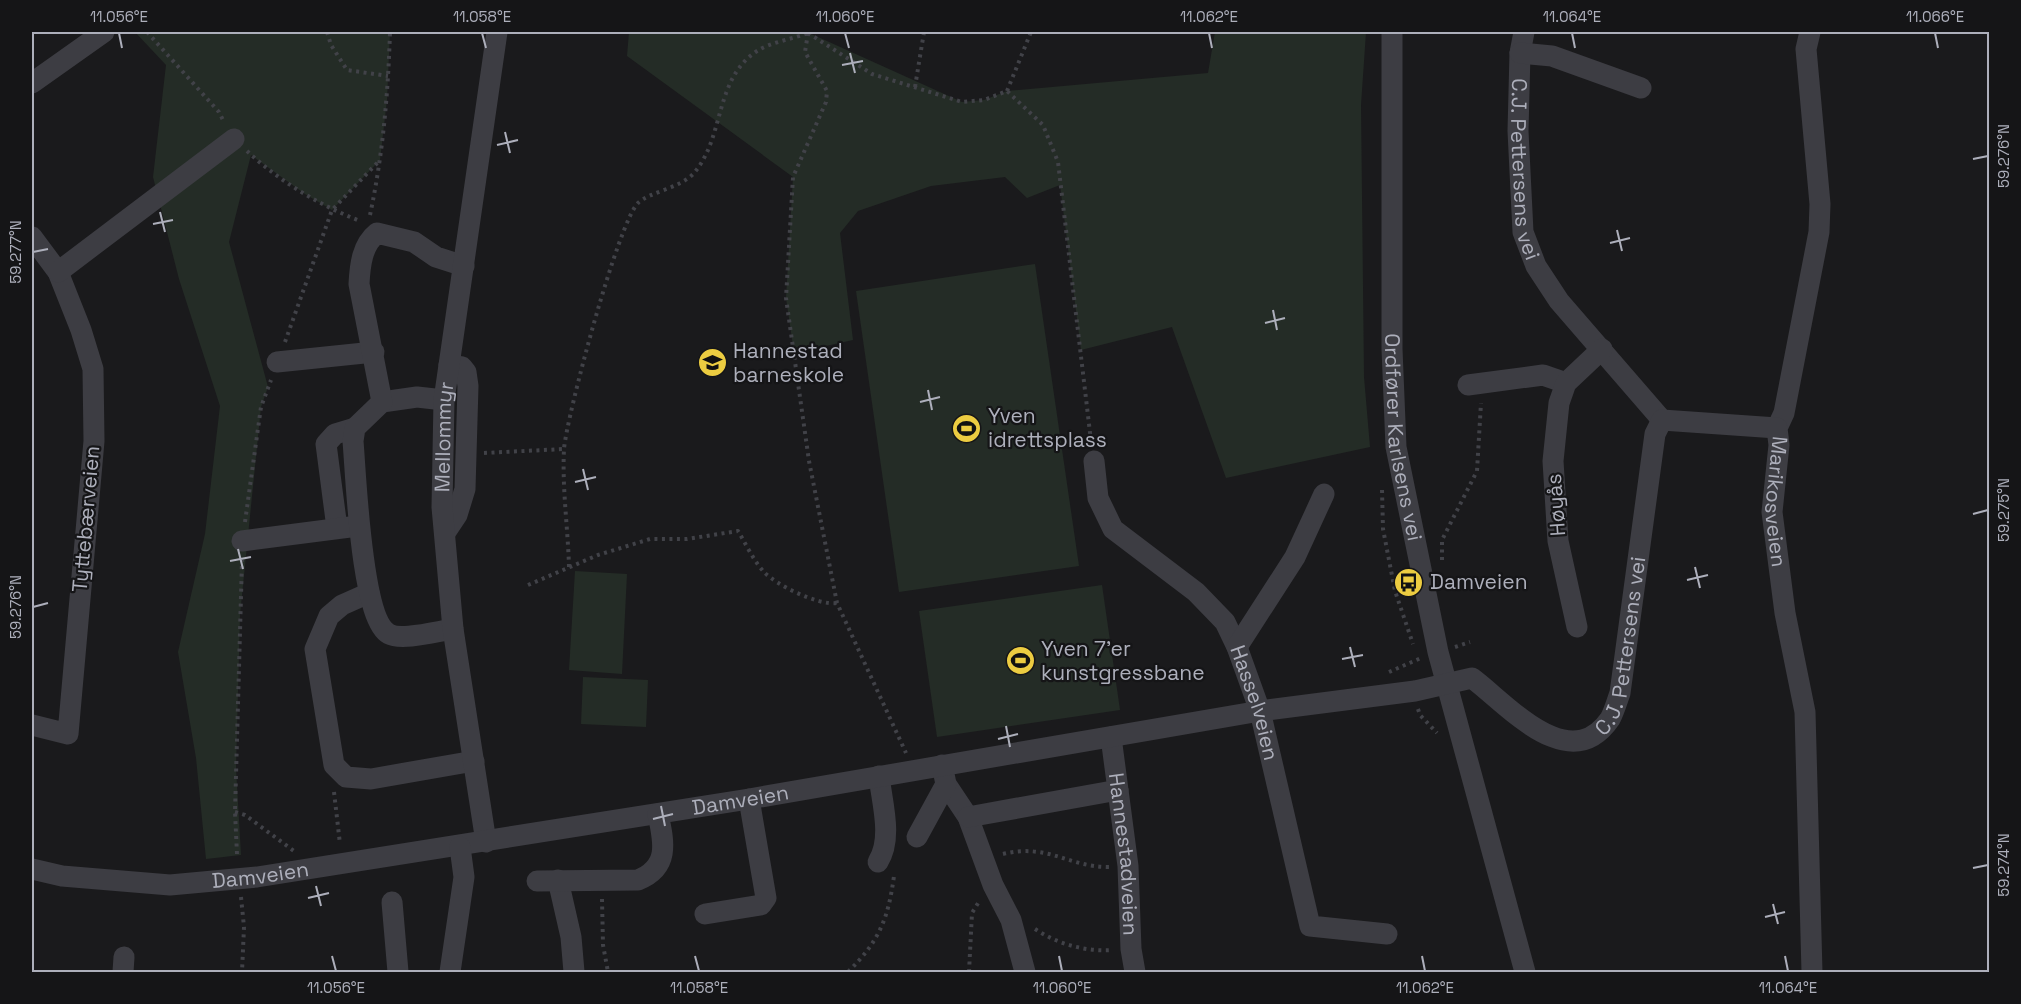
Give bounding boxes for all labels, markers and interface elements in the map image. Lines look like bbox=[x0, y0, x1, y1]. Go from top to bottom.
text: 11.056°E bbox=[90, 7, 148, 26]
text: 11.058°E bbox=[453, 7, 511, 26]
text: 11.060°E bbox=[816, 7, 874, 26]
text: 11.062°E bbox=[1180, 7, 1238, 26]
text: 11.064°E bbox=[1543, 7, 1601, 26]
text: 11.066°E bbox=[1906, 7, 1964, 26]
street label: C.J. Pettersens vei bbox=[1505, 78, 1546, 264]
text: 59.276°N bbox=[1994, 124, 2013, 188]
text: 59.277°N bbox=[6, 220, 25, 284]
street label: Ordfører Karlsens vei bbox=[1379, 333, 1429, 543]
place label: Hannestad barneskole bbox=[733, 337, 844, 388]
school or university icon: Hannestad barneskole bbox=[696, 347, 728, 379]
street label: Mellommyr bbox=[428, 380, 459, 493]
place label: Yven idrettsplass bbox=[988, 402, 1107, 453]
sports icon: Yven idrettsplass bbox=[951, 412, 983, 444]
street label: Marikosveien bbox=[1759, 435, 1794, 568]
street label: Tyttebærveien bbox=[66, 445, 105, 593]
street label: Høyås bbox=[1540, 473, 1571, 537]
text: 59.275°N bbox=[1994, 478, 2013, 542]
street label: C.J. Pettersens vei bbox=[1588, 555, 1651, 741]
bus stop icon: Damveien bbox=[1393, 566, 1425, 598]
place label: Damveien bbox=[1430, 568, 1528, 595]
text: 59.276°N bbox=[6, 575, 25, 639]
place label: Yven 7'er kunstgressbane bbox=[1041, 635, 1205, 686]
street label: Hasselveien bbox=[1224, 641, 1285, 763]
sports icon: Yven 7'er kunstgressbane bbox=[1004, 645, 1036, 677]
street label: Hannestadveien bbox=[1103, 771, 1145, 936]
street label: Damveien bbox=[690, 778, 791, 821]
text: 59.274°N bbox=[1994, 833, 2013, 897]
street label: Damveien bbox=[211, 855, 311, 894]
text: 11.056°E bbox=[307, 978, 365, 997]
text: 11.058°E bbox=[670, 978, 728, 997]
text: 11.060°E bbox=[1033, 978, 1091, 997]
text: 11.062°E bbox=[1396, 978, 1454, 997]
text: 11.064°E bbox=[1759, 978, 1817, 997]

